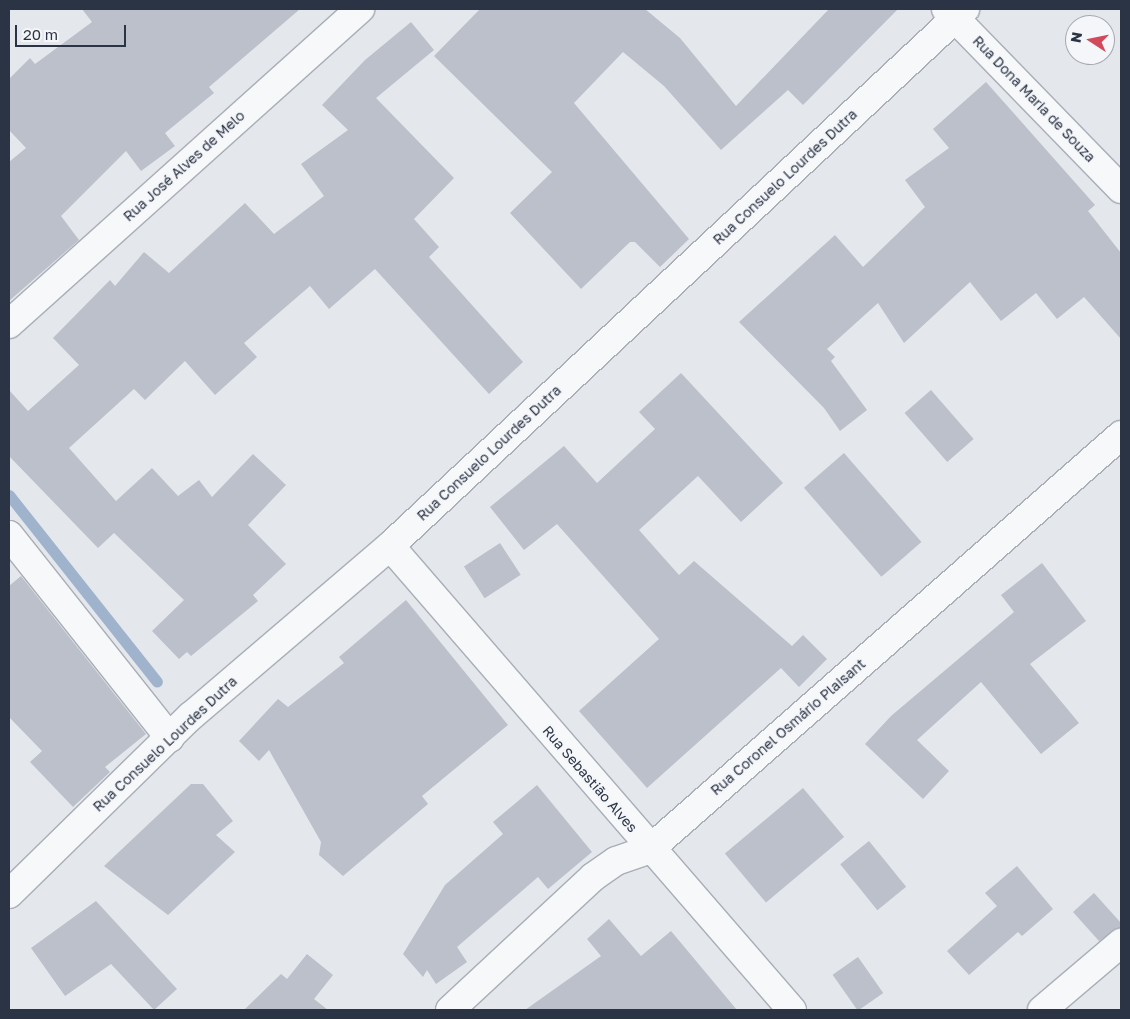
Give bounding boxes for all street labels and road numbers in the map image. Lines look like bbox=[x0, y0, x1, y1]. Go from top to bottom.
street label: Rua Dona Maria de Souza bbox=[969, 32, 1099, 166]
street label: Rua Consuelo Lourdes Dutra bbox=[710, 106, 860, 248]
street label: Rua José Alves de Melo bbox=[120, 107, 248, 225]
street label: Rua Consuelo Lourdes Dutra bbox=[414, 382, 564, 524]
street label: Rua Coronel Osmário Plaisant bbox=[707, 655, 869, 799]
street label: Rua Consuelo Lourdes Dutra bbox=[90, 673, 240, 815]
street label: Rua Sebastião Alves bbox=[539, 722, 641, 836]

